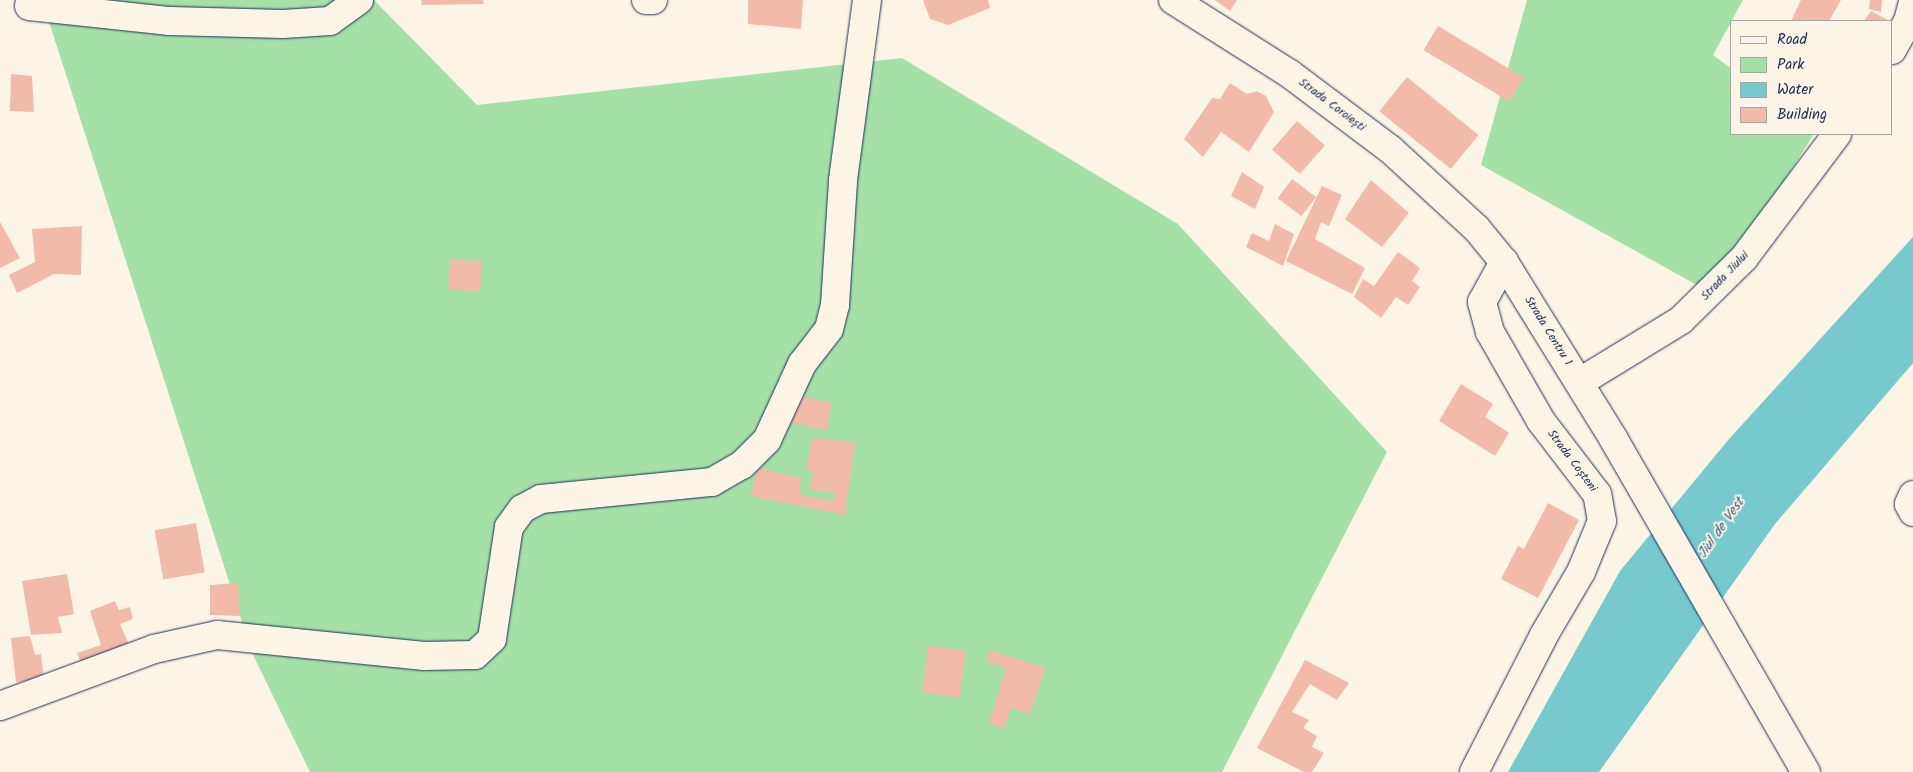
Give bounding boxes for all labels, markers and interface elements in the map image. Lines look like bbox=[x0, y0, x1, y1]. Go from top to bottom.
legend bbox=[1730, 20, 1893, 135]
text: Road bbox=[1777, 28, 1807, 52]
text: Park bbox=[1777, 53, 1804, 77]
street label: Strada Coroiești bbox=[1296, 75, 1368, 135]
text: Water bbox=[1777, 78, 1813, 102]
text: Building bbox=[1777, 103, 1827, 127]
street label: Strada Jiului bbox=[1698, 248, 1752, 304]
street label: Strada Centru 1 bbox=[1521, 294, 1575, 368]
street label: Strada Coșteni bbox=[1544, 427, 1600, 495]
water label: Jiul de Vest bbox=[1694, 495, 1748, 561]

